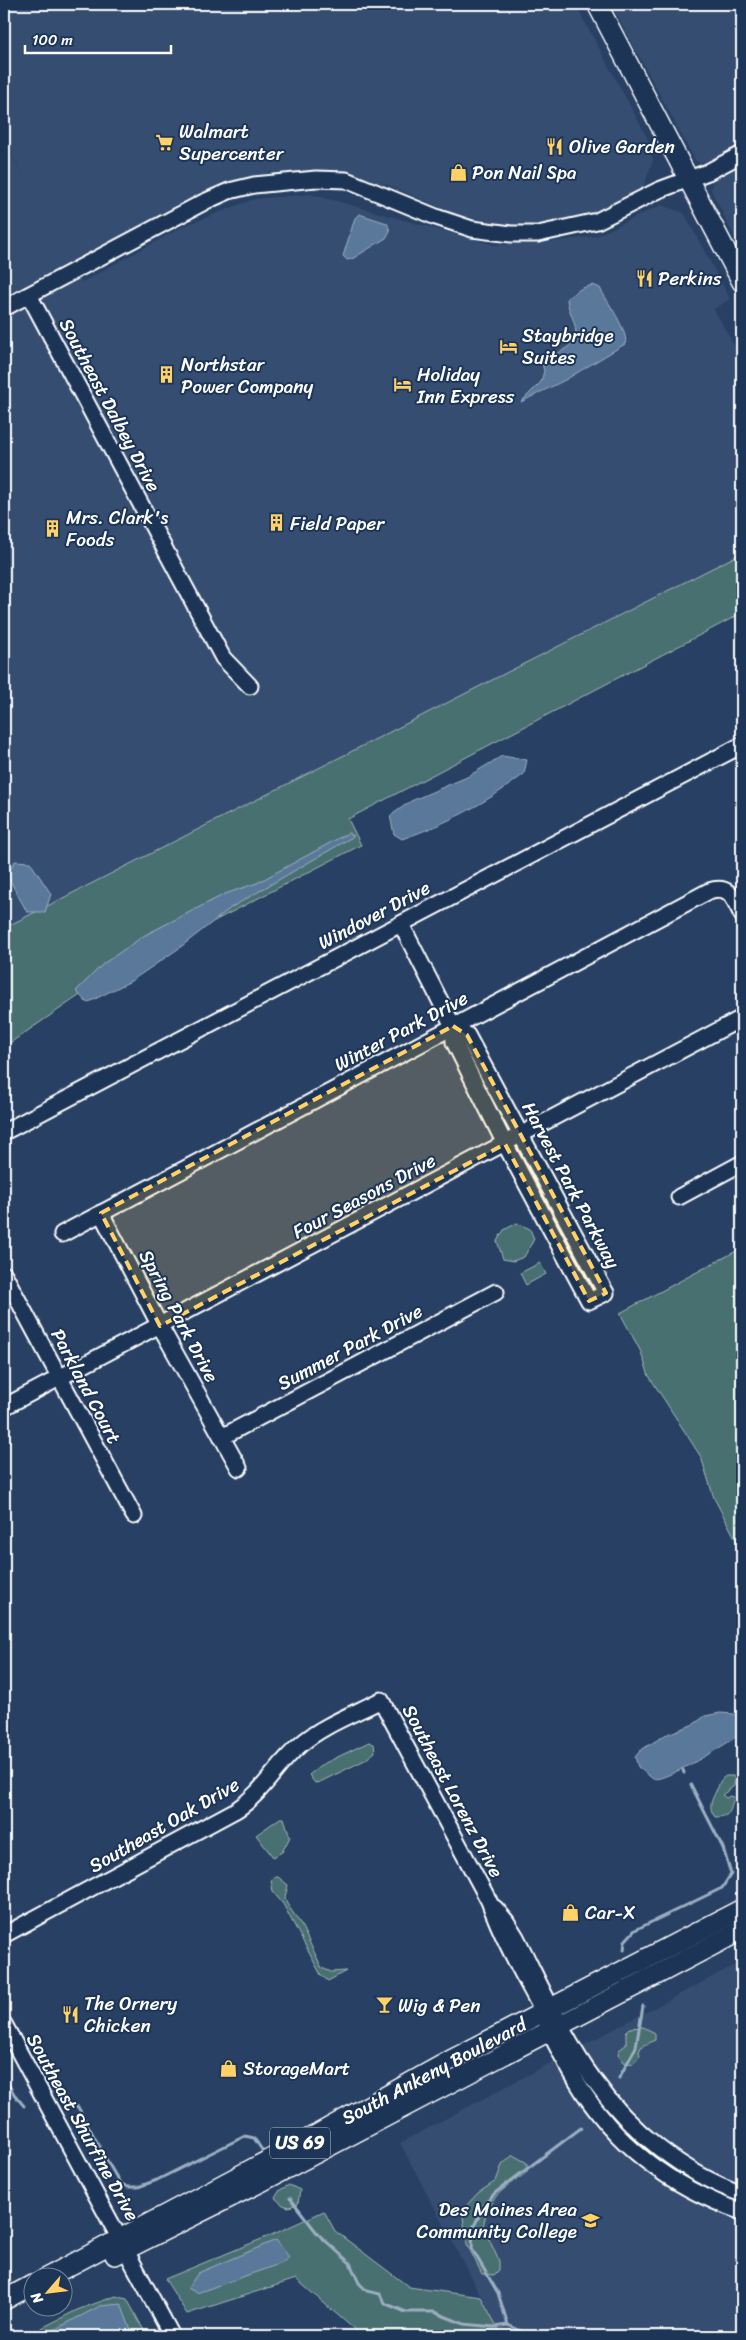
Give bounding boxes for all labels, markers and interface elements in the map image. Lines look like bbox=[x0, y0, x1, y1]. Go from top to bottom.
scale bar bbox=[25, 22, 171, 54]
text: 100 m bbox=[32, 27, 73, 53]
place label: Walmart Supercenter bbox=[179, 115, 285, 170]
place label: Olive Garden bbox=[569, 130, 675, 163]
supermarket icon: Walmart Supercenter bbox=[155, 132, 175, 152]
restaurant icon: Olive Garden bbox=[545, 136, 565, 156]
place label: Pon Nail Spa bbox=[472, 156, 577, 189]
shop icon: Pon Nail Spa bbox=[448, 162, 468, 182]
place label: Perkins bbox=[658, 262, 722, 295]
restaurant icon: Perkins bbox=[634, 268, 654, 288]
street label: Southeast Dalbey Drive bbox=[50, 312, 170, 498]
place label: Staybridge Suites bbox=[522, 319, 614, 374]
hotel icon: Staybridge Suites bbox=[498, 336, 518, 356]
place label: Northstar Power Company bbox=[181, 348, 313, 403]
place label: Holiday Inn Express bbox=[416, 358, 515, 413]
building icon: Northstar Power Company bbox=[157, 365, 177, 385]
hotel icon: Holiday Inn Express bbox=[393, 375, 413, 395]
place label: Mrs. Clark's Foods bbox=[66, 501, 169, 556]
place label: Field Paper bbox=[290, 507, 385, 540]
building icon: Field Paper bbox=[266, 513, 286, 533]
building icon: Mrs. Clark's Foods bbox=[42, 518, 62, 538]
street label: Windover Drive bbox=[312, 871, 436, 959]
street label: Winter Park Drive bbox=[328, 982, 474, 1080]
street label: Harvest Park Parkway bbox=[513, 1095, 629, 1275]
street label: Four Seasons Drive bbox=[286, 1144, 442, 1248]
street label: Spring Park Drive bbox=[130, 1243, 228, 1389]
street label: Summer Park Drive bbox=[271, 1295, 429, 1399]
street label: Parkland Court bbox=[42, 1322, 130, 1450]
street label: Southeast Lorenz Drive bbox=[393, 1698, 513, 1884]
street label: Southeast Oak Drive bbox=[82, 1768, 246, 1882]
place label: Car-X bbox=[585, 1896, 636, 1929]
shop icon: Car-X bbox=[561, 1902, 581, 1922]
place label: The Ornery Chicken bbox=[84, 1987, 177, 2042]
place label: Wig & Pen bbox=[398, 1989, 481, 2022]
bar icon: Wig & Pen bbox=[374, 1995, 394, 2015]
restaurant icon: The Ornery Chicken bbox=[60, 2004, 80, 2024]
street label: South Ankeny Boulevard bbox=[335, 2007, 534, 2134]
street label: Southeast Shurfine Drive bbox=[17, 2027, 149, 2227]
place label: StorageMart bbox=[243, 2052, 350, 2085]
shop icon: StorageMart bbox=[219, 2058, 239, 2078]
road number: US 69 bbox=[270, 2128, 330, 2158]
place label: Des Moines Area Community College bbox=[417, 2193, 577, 2248]
school or university icon: Des Moines Area Community College bbox=[581, 2210, 601, 2230]
north arrow bbox=[22, 2268, 72, 2318]
text: N bbox=[24, 2287, 51, 2309]

